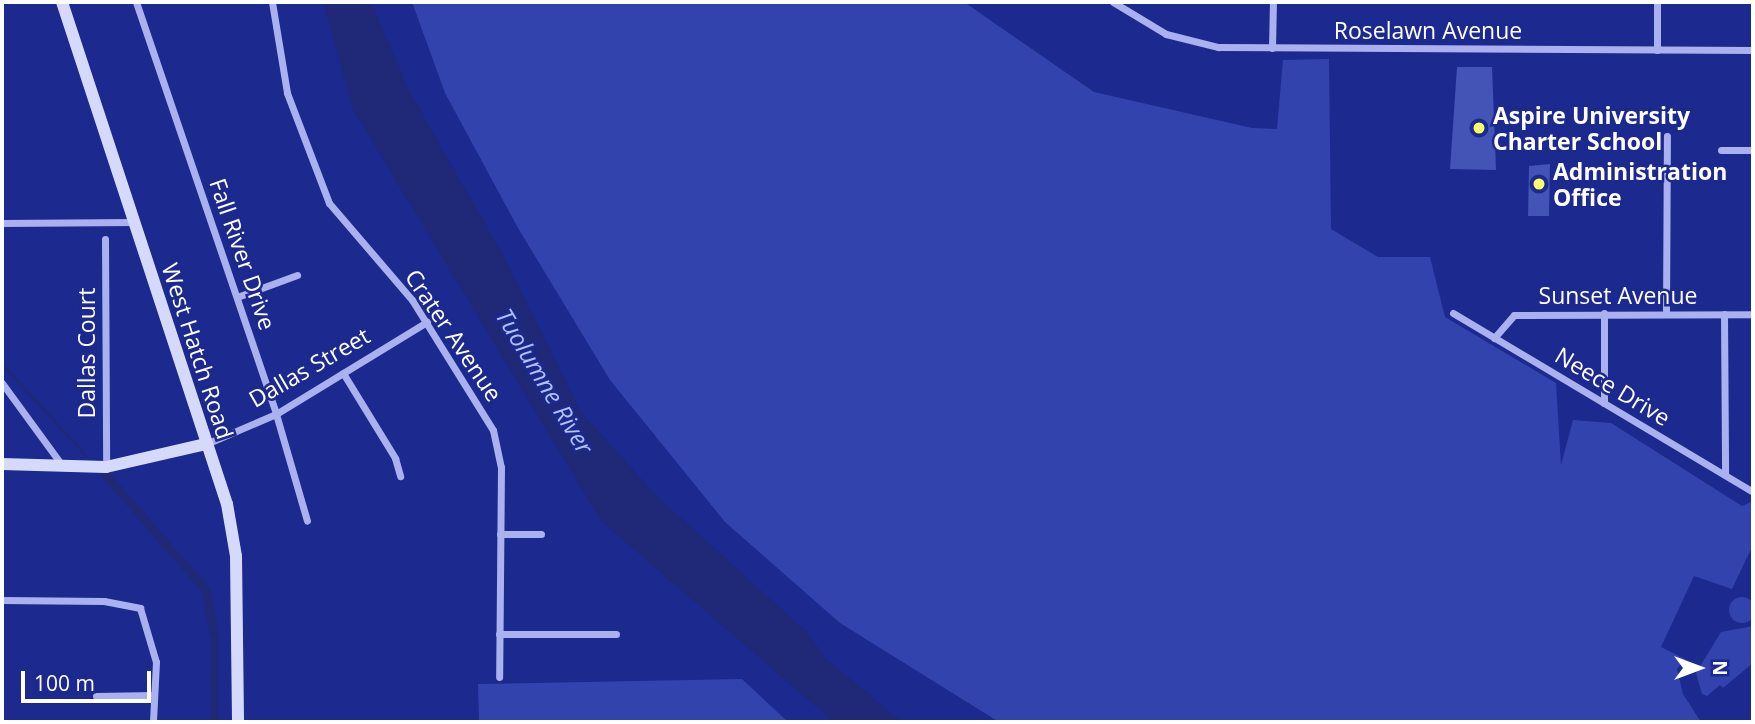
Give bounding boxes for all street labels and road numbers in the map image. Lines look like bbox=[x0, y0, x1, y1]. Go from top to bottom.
street label: Roselawn Avenue bbox=[1334, 16, 1522, 44]
street label: Fall River Drive bbox=[204, 175, 282, 333]
street label: West Hatch Road bbox=[157, 260, 239, 442]
street label: Crater Avenue bbox=[400, 264, 508, 406]
street label: Sunset Avenue bbox=[1539, 281, 1697, 309]
street label: Dallas Court bbox=[72, 288, 100, 418]
street label: Dallas Street bbox=[244, 321, 374, 413]
street label: Neece Drive bbox=[1550, 341, 1676, 431]

